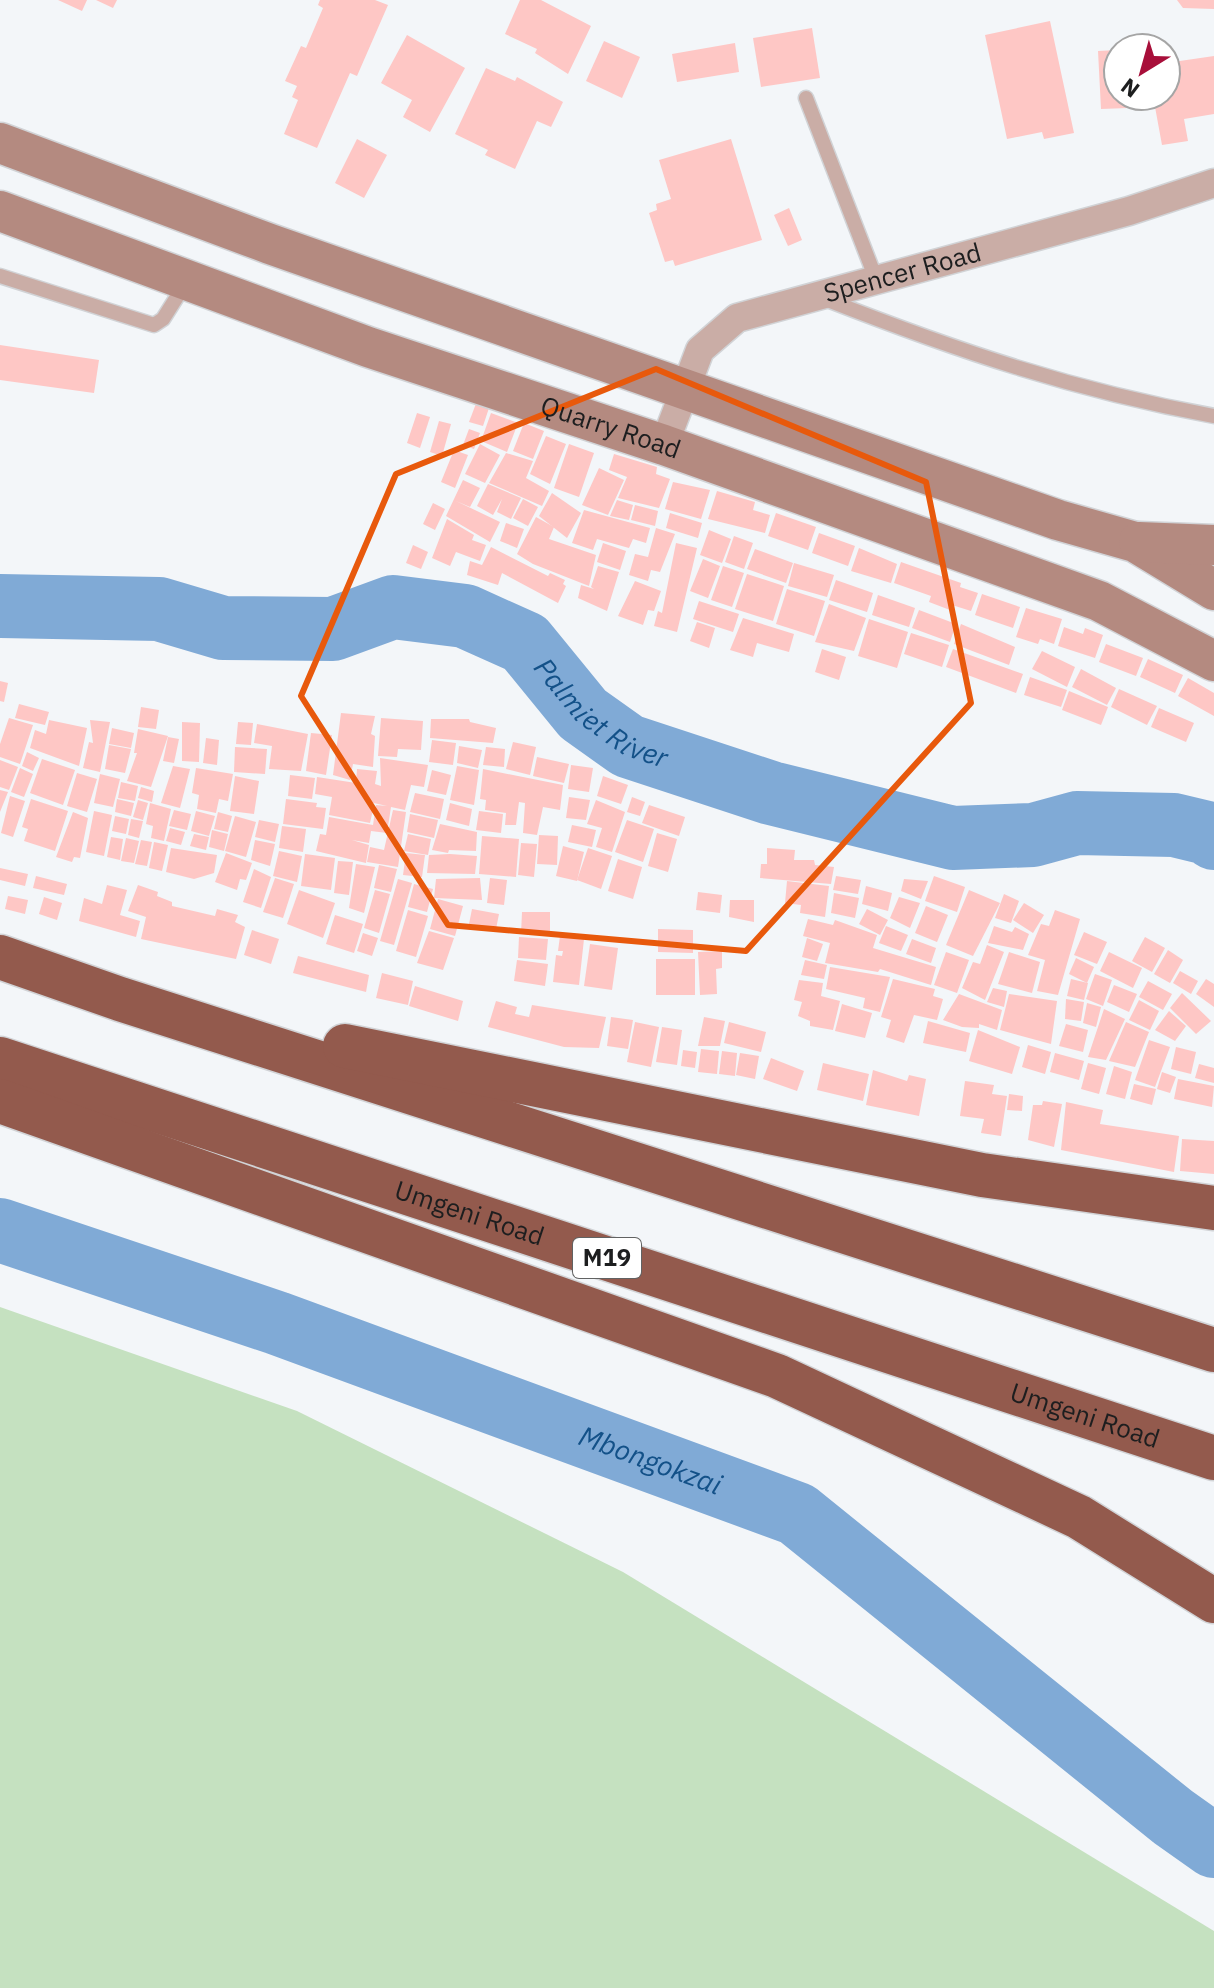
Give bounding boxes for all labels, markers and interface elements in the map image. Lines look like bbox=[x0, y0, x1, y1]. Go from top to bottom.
north arrow bbox=[1102, 32, 1182, 112]
text: N bbox=[1115, 72, 1145, 105]
street label: Spencer Road bbox=[820, 234, 985, 310]
street label: Quarry Road bbox=[537, 387, 686, 466]
water label: Palmiet River bbox=[526, 650, 674, 776]
street label: Umgeni Road bbox=[390, 1172, 549, 1253]
road number: M19 bbox=[573, 1238, 641, 1278]
street label: Umgeni Road bbox=[1006, 1374, 1164, 1455]
water label: Mbongokzai bbox=[574, 1417, 728, 1503]

